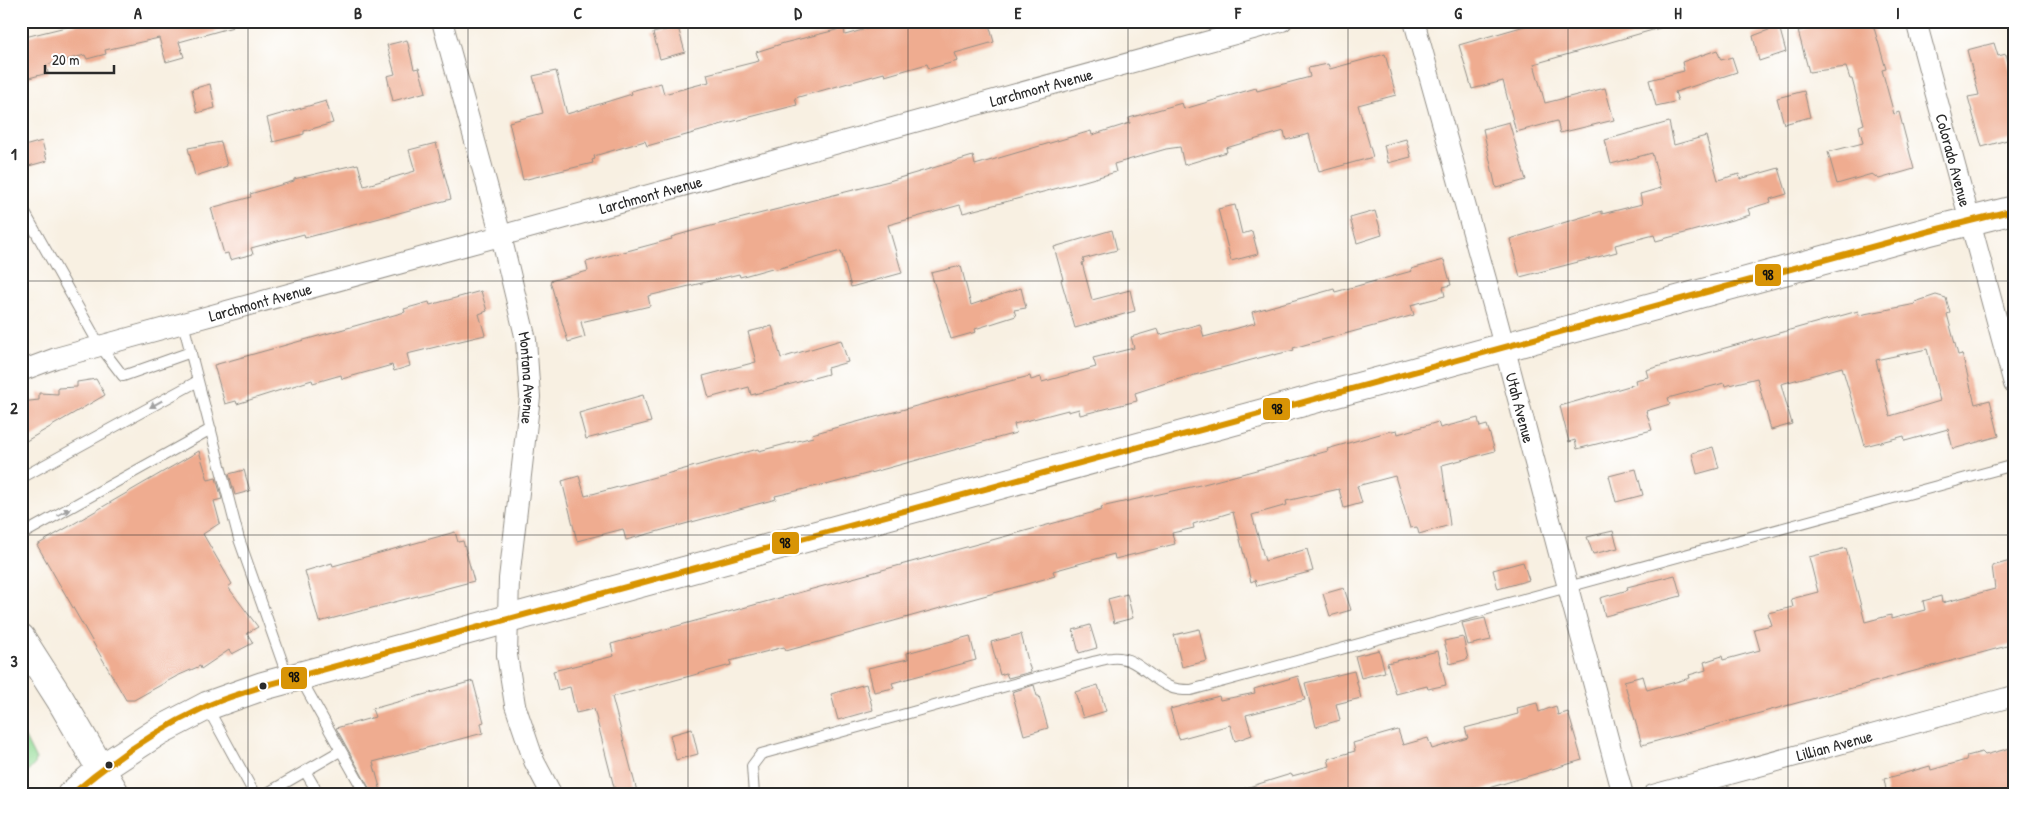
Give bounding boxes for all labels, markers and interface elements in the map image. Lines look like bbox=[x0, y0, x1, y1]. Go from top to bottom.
text: A bbox=[134, 2, 142, 24]
text: B bbox=[354, 2, 362, 24]
text: C bbox=[574, 2, 583, 24]
text: D bbox=[794, 2, 802, 24]
text: E bbox=[1014, 2, 1022, 24]
text: F bbox=[1234, 2, 1242, 24]
text: G bbox=[1454, 2, 1462, 24]
text: H bbox=[1674, 2, 1682, 24]
text: I bbox=[1896, 2, 1900, 24]
scale bar bbox=[45, 42, 114, 74]
text: 20 m bbox=[52, 49, 79, 70]
street label: Larchmont Avenue bbox=[987, 62, 1096, 112]
street label: Colorado Avenue bbox=[1930, 111, 1977, 210]
text: 1 bbox=[11, 143, 17, 165]
street label: Larchmont Avenue bbox=[597, 170, 705, 219]
line badge: 98 bbox=[1754, 263, 1782, 287]
text: 98 bbox=[1762, 265, 1774, 284]
street label: Larchmont Avenue bbox=[206, 277, 315, 327]
street label: Montana Avenue bbox=[513, 329, 541, 426]
street label: Utah Avenue bbox=[1501, 370, 1540, 446]
text: 2 bbox=[10, 397, 18, 419]
line badge: 98 bbox=[1262, 397, 1291, 421]
text: 98 bbox=[1271, 399, 1283, 418]
one-way arrow bbox=[148, 400, 163, 408]
one-way arrow bbox=[57, 507, 70, 516]
line badge: 98 bbox=[771, 531, 800, 555]
text: 98 bbox=[779, 533, 791, 552]
text: 3 bbox=[10, 650, 18, 672]
line badge: 98 bbox=[280, 666, 308, 690]
text: 98 bbox=[288, 667, 300, 686]
unlabelled marker bbox=[258, 681, 268, 691]
street label: Lillian Avenue bbox=[1794, 724, 1875, 766]
unlabelled marker bbox=[104, 760, 114, 770]

